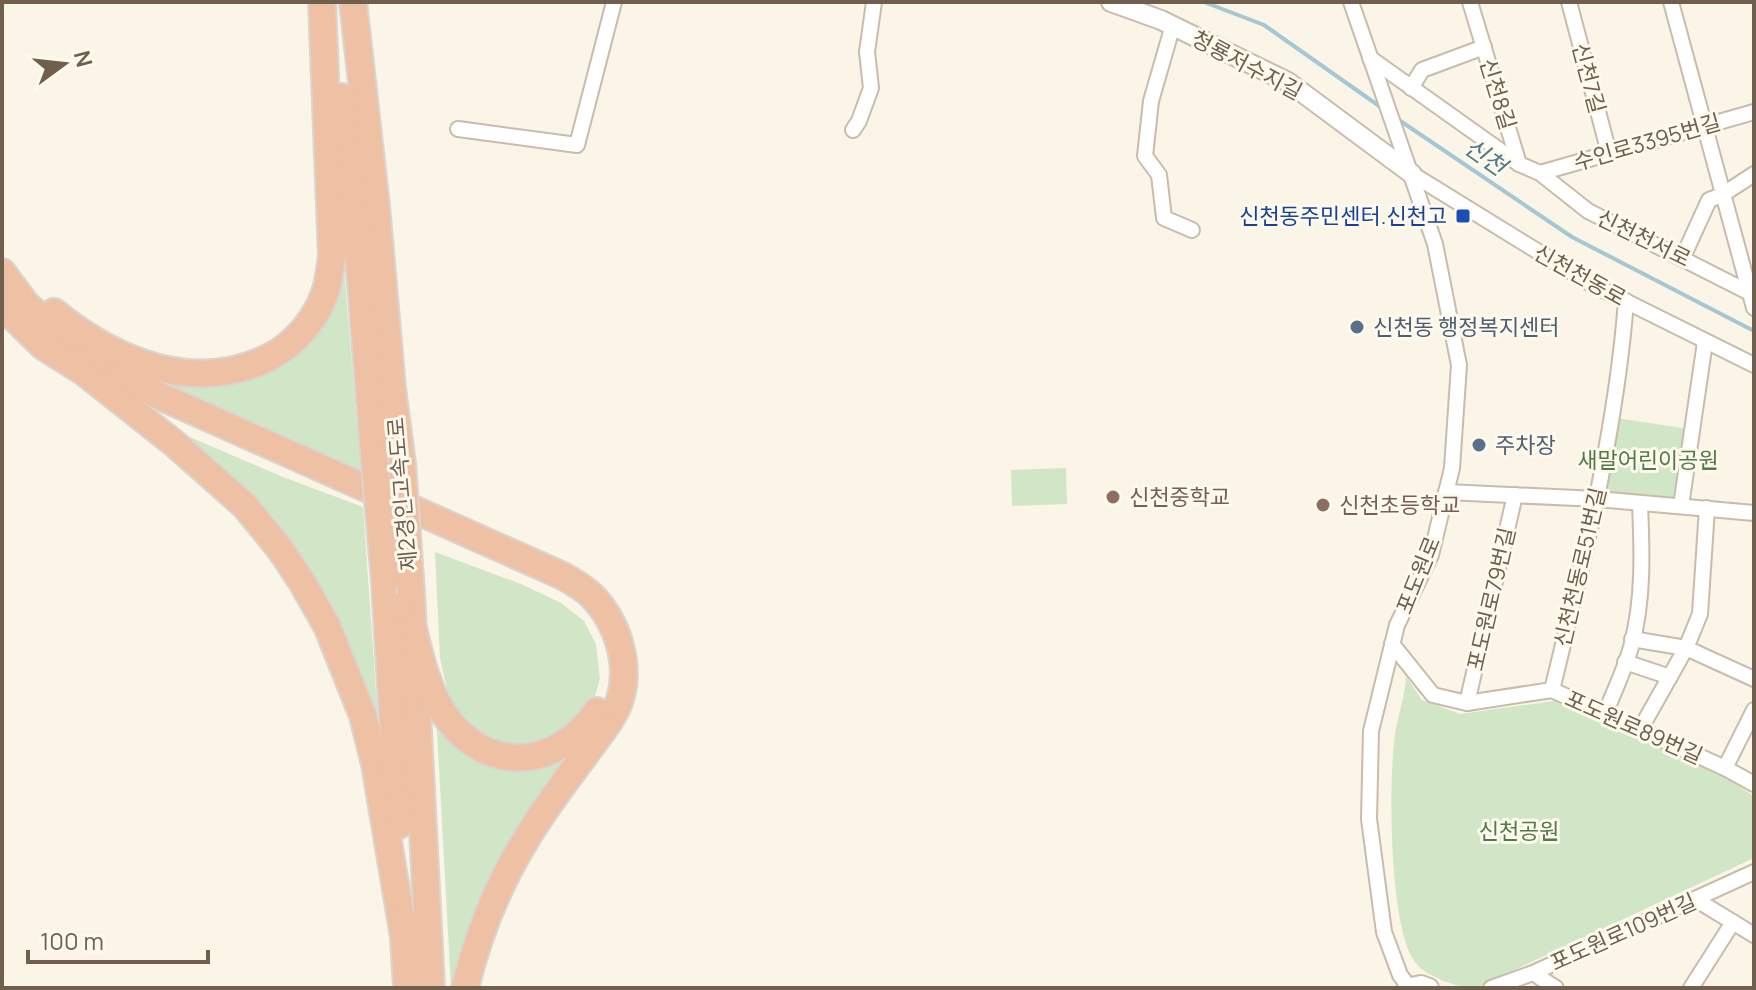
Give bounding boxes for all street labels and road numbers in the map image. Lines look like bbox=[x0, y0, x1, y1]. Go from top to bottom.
street label: 청룡저수지길 bbox=[1186, 23, 1308, 107]
street label: 신천7길 bbox=[1565, 39, 1613, 117]
street label: 신천8길 bbox=[1473, 54, 1523, 134]
street label: 수인로3395번길 bbox=[1570, 107, 1724, 177]
street label: 신천천서로 bbox=[1592, 202, 1696, 274]
street label: 신천천동로 bbox=[1528, 237, 1632, 313]
street label: 제2경인고속도로 bbox=[380, 416, 424, 572]
street label: 신천천동로51번길 bbox=[1547, 484, 1613, 650]
street label: 포도원로79번길 bbox=[1460, 524, 1522, 674]
street label: 포도원로 bbox=[1389, 532, 1447, 618]
street label: 포도원로89번길 bbox=[1560, 683, 1708, 771]
street label: 포도원로109번길 bbox=[1545, 886, 1701, 978]

